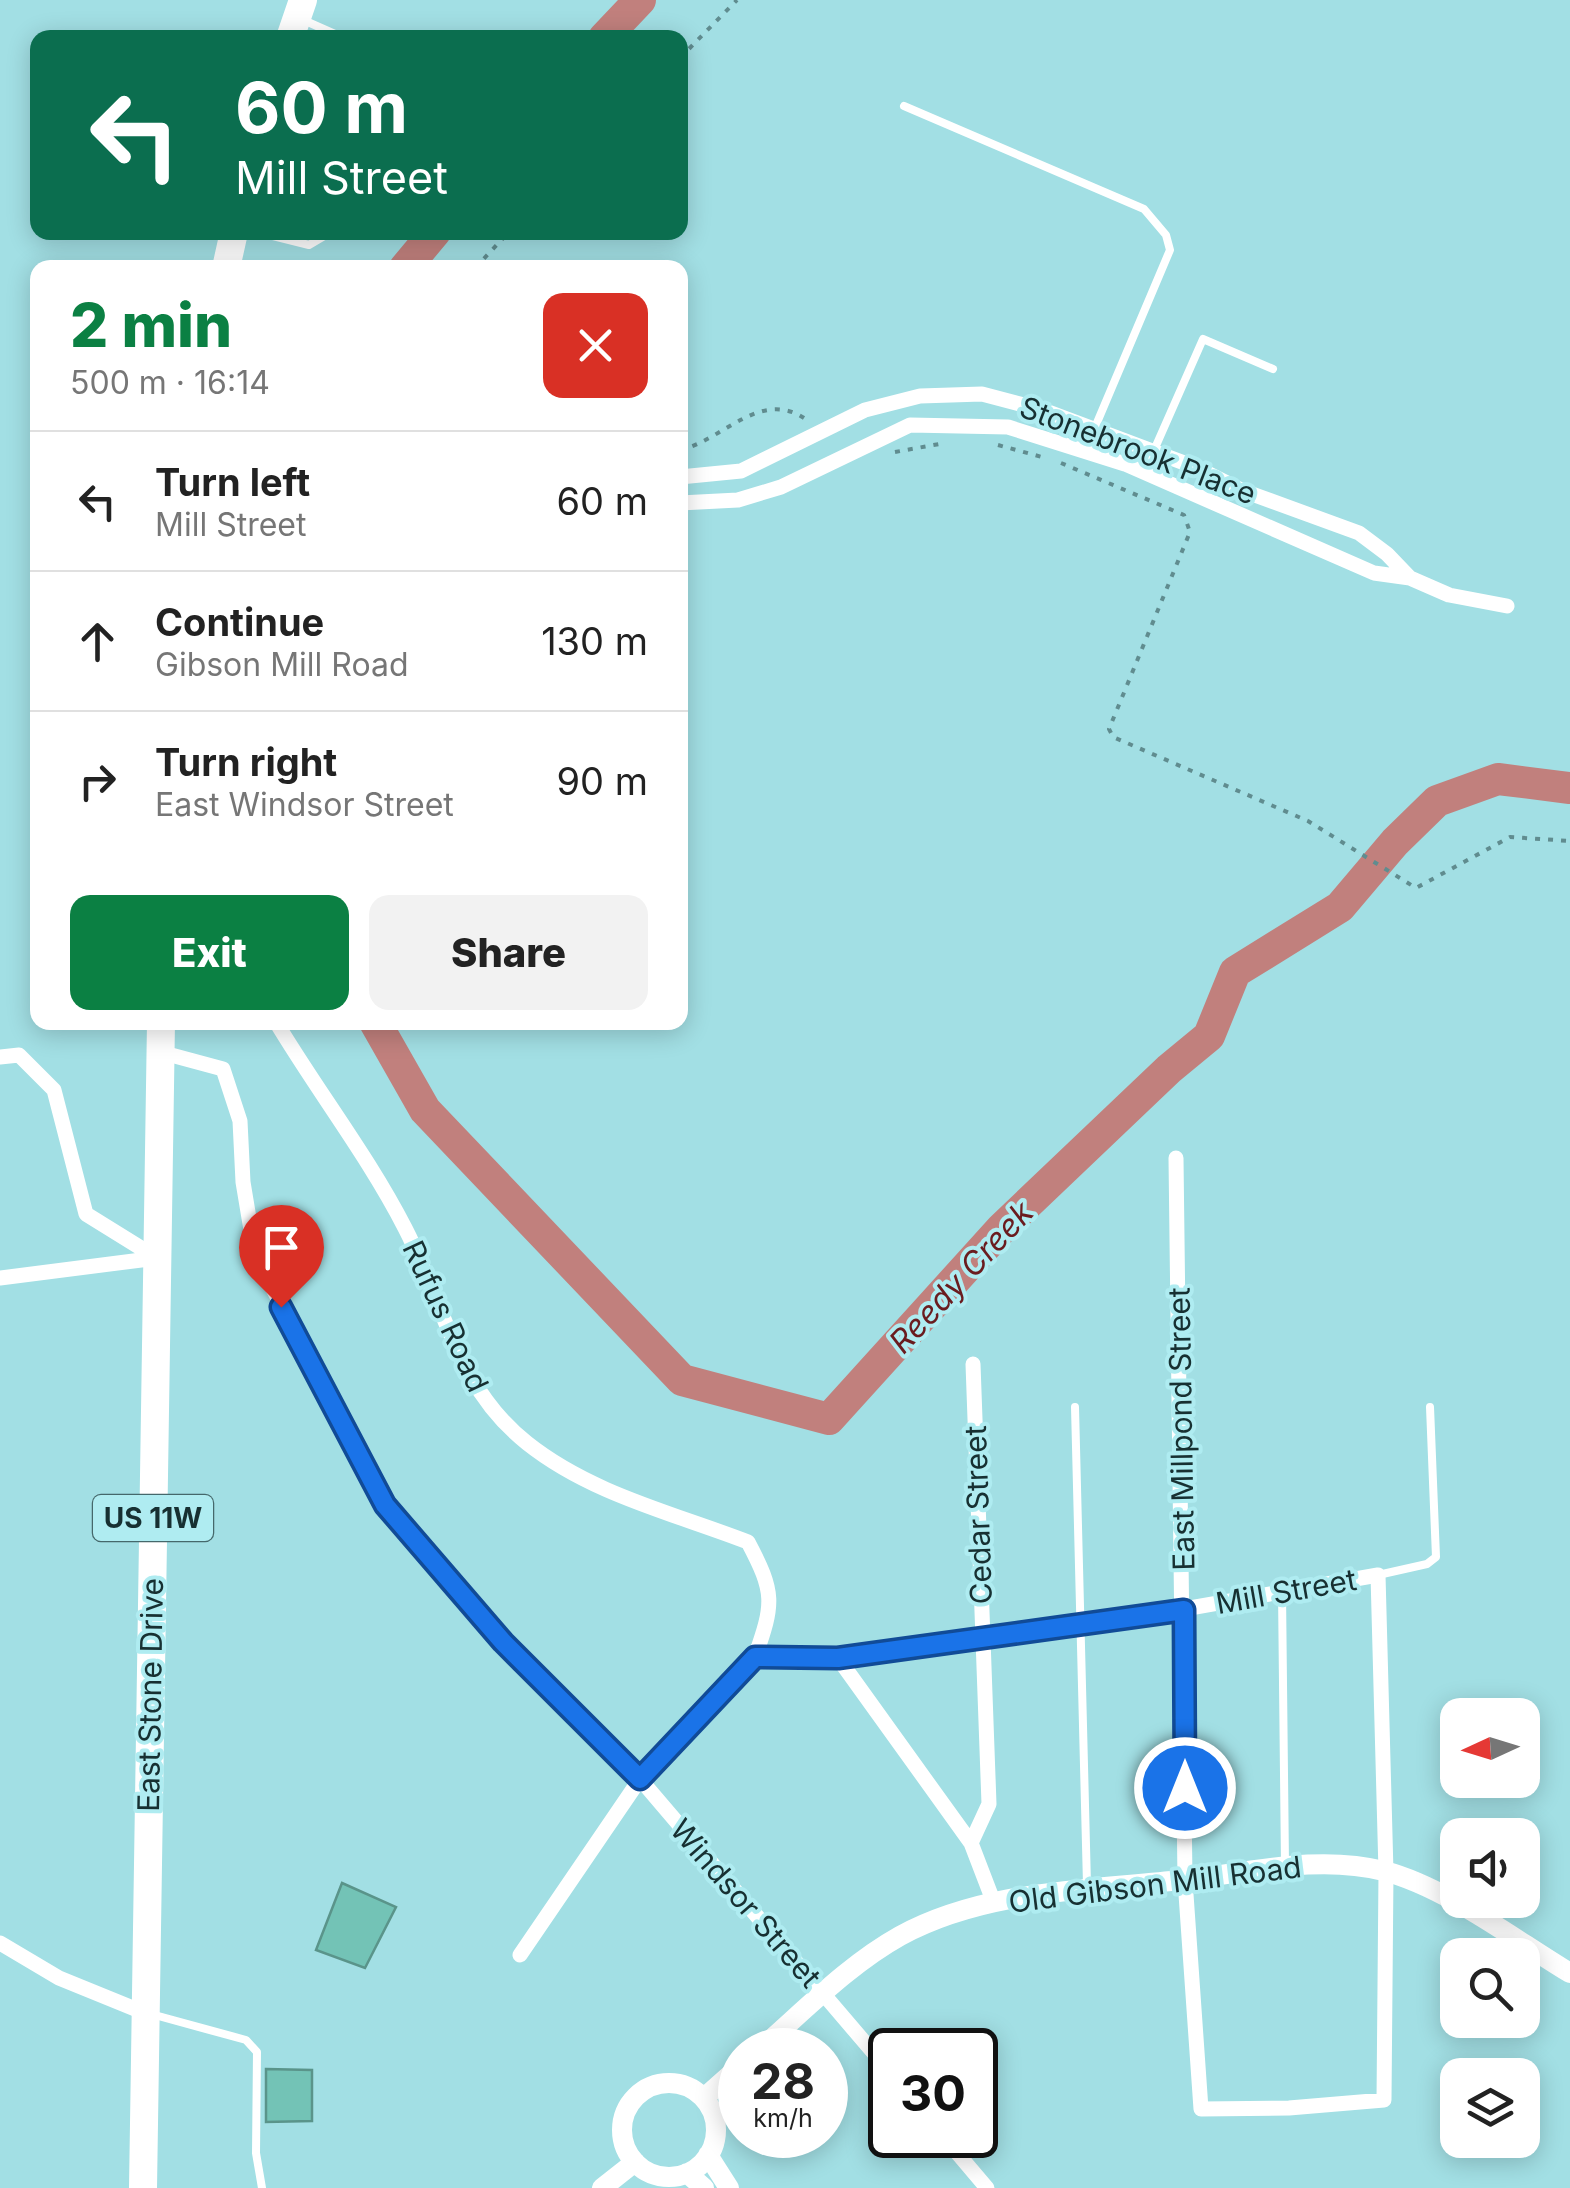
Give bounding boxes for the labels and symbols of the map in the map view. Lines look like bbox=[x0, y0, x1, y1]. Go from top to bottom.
street label: Stonebrook Place bbox=[1015, 388, 1261, 512]
water label: Reedy Creek bbox=[881, 1192, 1042, 1361]
pin bbox=[239, 1205, 324, 1308]
street label: Rufus Road bbox=[395, 1235, 497, 1397]
street label: East Millpond Street bbox=[1161, 1287, 1201, 1571]
street label: Cedar Street bbox=[957, 1425, 999, 1605]
road number: US 11W bbox=[93, 1495, 213, 1541]
street label: Mill Street bbox=[1213, 1561, 1359, 1621]
street label: East Stone Drive bbox=[130, 1578, 170, 1812]
north arrow bbox=[1440, 1698, 1540, 1798]
position arrow bbox=[1133, 1736, 1237, 1840]
street label: Windsor Street bbox=[663, 1812, 829, 1995]
street label: Old Gibson Mill Road bbox=[1007, 1848, 1303, 1920]
speed limit sign: 30 bbox=[868, 2028, 998, 2158]

